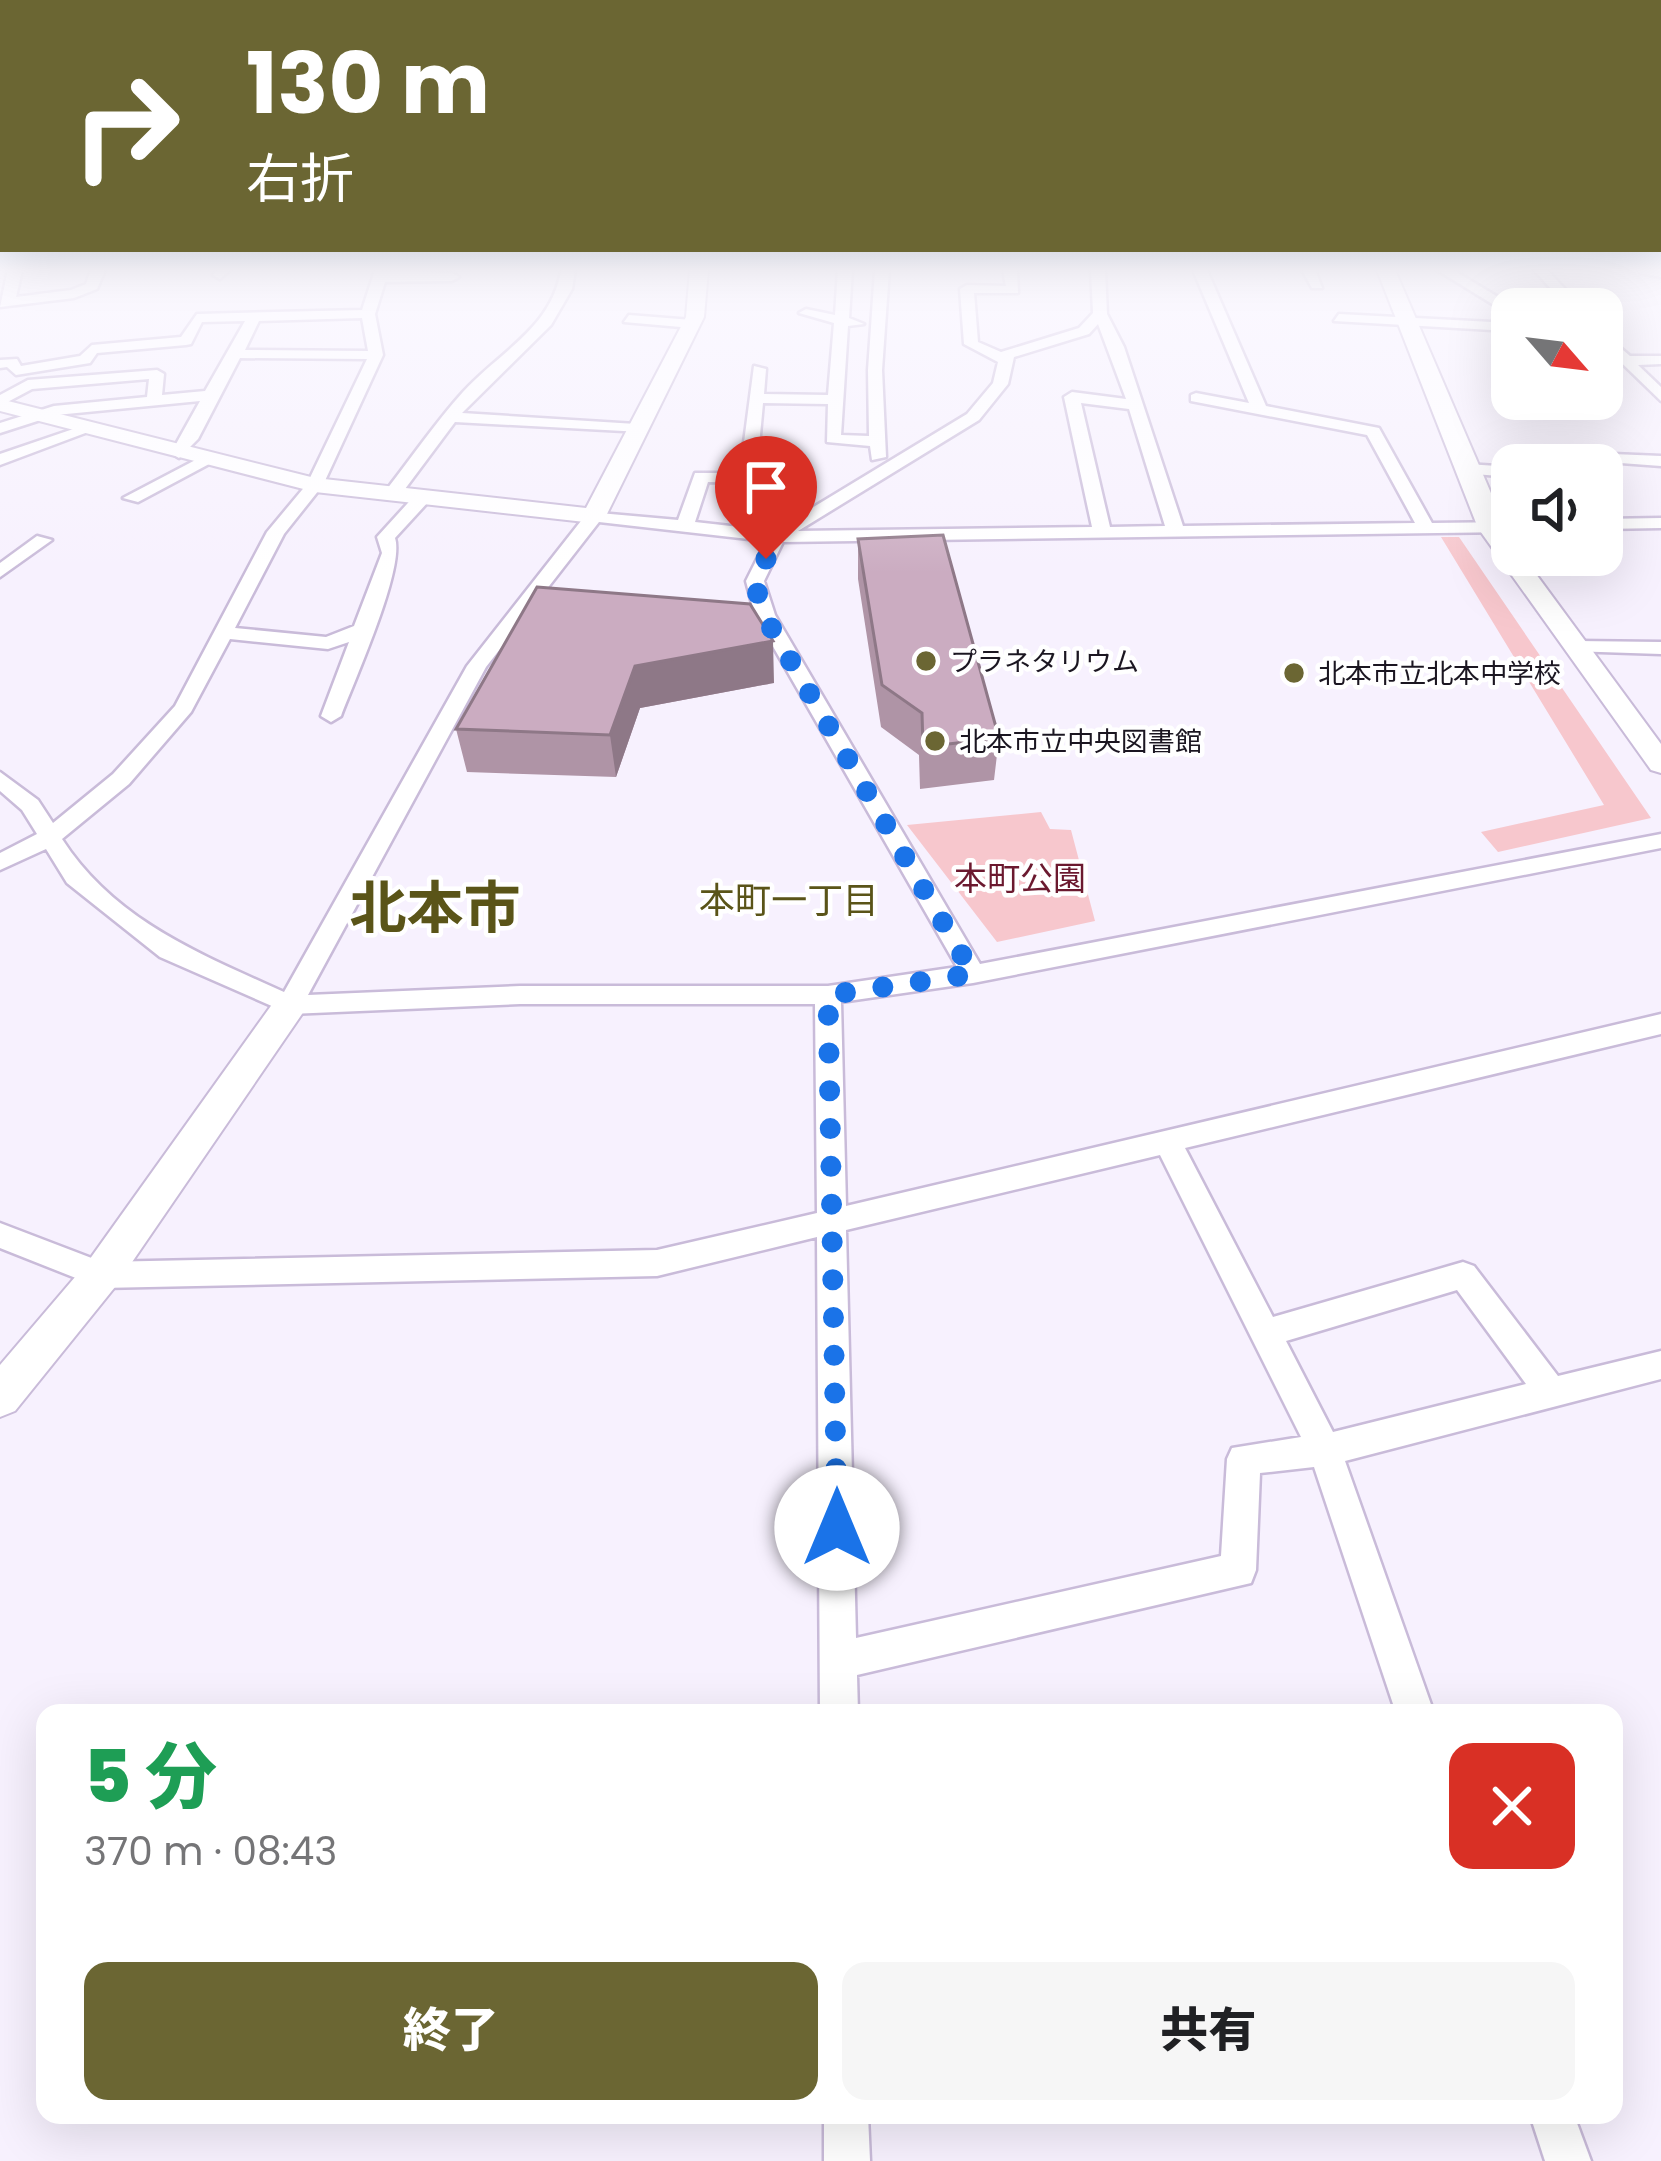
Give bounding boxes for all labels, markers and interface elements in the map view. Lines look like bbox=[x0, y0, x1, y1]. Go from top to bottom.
text: 130 m bbox=[246, 25, 490, 142]
icon: right bbox=[48, 48, 204, 204]
text: 右折 bbox=[246, 141, 354, 217]
north arrow bbox=[1491, 288, 1623, 420]
map controls bbox=[1491, 288, 1623, 576]
pin bbox=[715, 436, 817, 559]
button: sound bbox=[1491, 444, 1623, 576]
icon: arrive bbox=[733, 454, 799, 520]
place label: プラネタリウム bbox=[950, 643, 1139, 680]
marker: プラネタリウム bbox=[913, 648, 939, 674]
place label: 北本市立北本中学校 bbox=[1318, 655, 1561, 692]
marker: 北本市立北本中学校 bbox=[1281, 660, 1307, 686]
place label: 北本市立中央図書館 bbox=[959, 723, 1202, 760]
marker: 北本市立中央図書館 bbox=[922, 728, 948, 754]
park label: 本町公園 bbox=[954, 855, 1086, 902]
district label: 北本市 bbox=[350, 868, 521, 948]
district label: 本町一丁目 bbox=[699, 875, 879, 926]
position arrow bbox=[774, 1465, 900, 1591]
text: 5 分 bbox=[84, 1726, 217, 1827]
button: close bbox=[1449, 1743, 1575, 1869]
text: 370 m · 08:43 bbox=[84, 1824, 337, 1879]
button: 終了 bbox=[84, 1962, 818, 2100]
button: 共有 bbox=[842, 1962, 1575, 2100]

